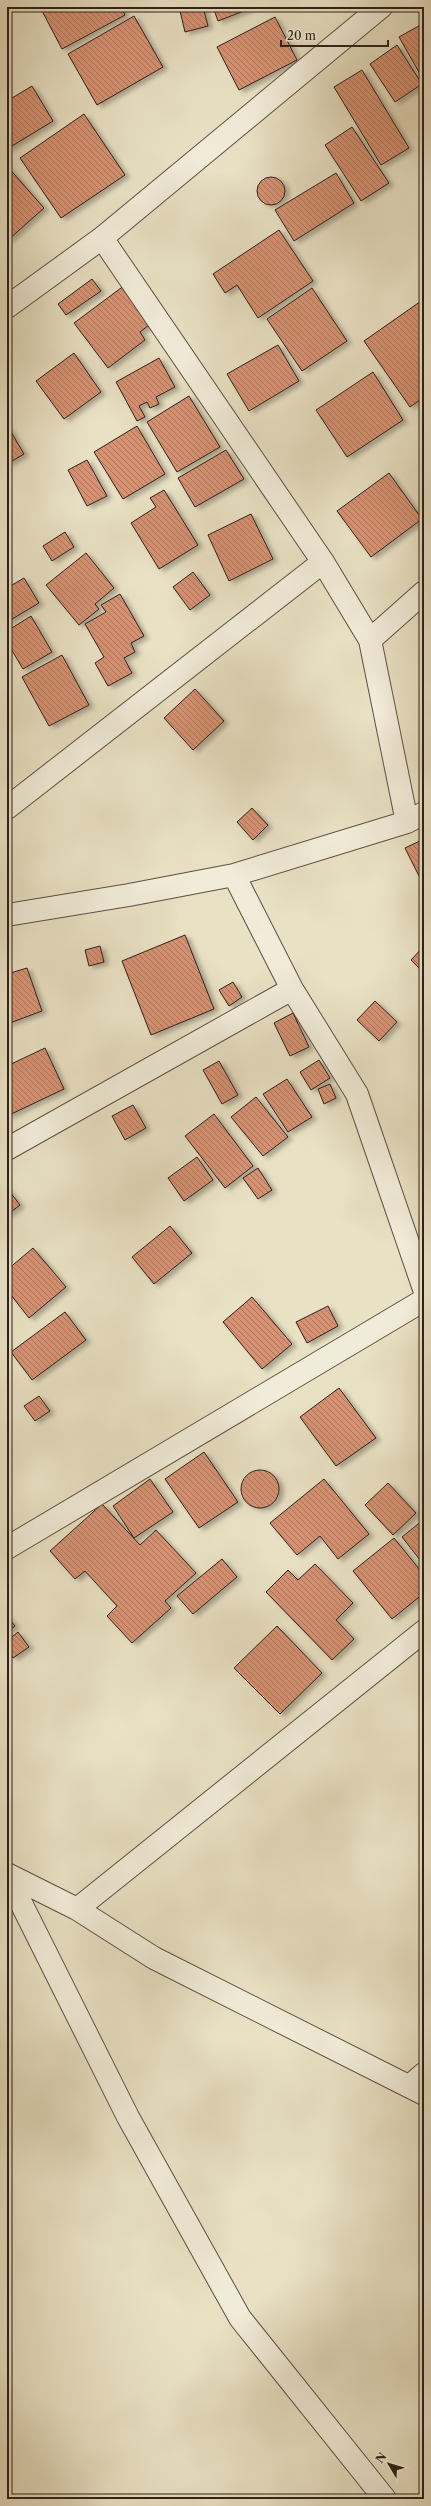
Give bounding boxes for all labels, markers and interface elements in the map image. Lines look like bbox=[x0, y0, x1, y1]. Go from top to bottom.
scale bar bbox=[281, 22, 388, 48]
text: 20 m bbox=[287, 28, 316, 43]
north arrow bbox=[369, 2444, 409, 2484]
text: N bbox=[373, 2449, 390, 2466]

